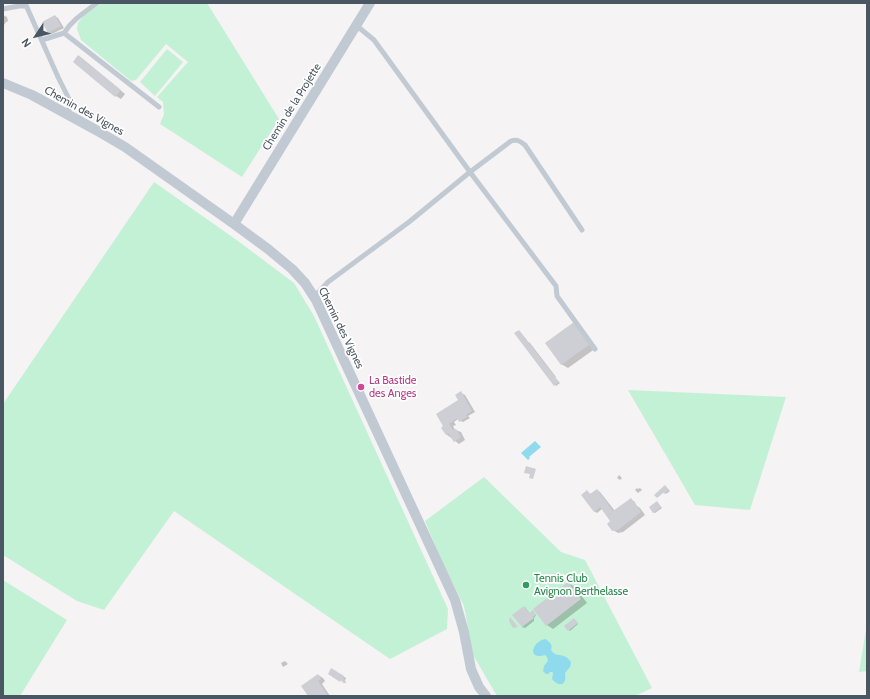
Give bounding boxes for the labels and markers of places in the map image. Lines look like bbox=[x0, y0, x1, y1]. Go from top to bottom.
place label: La Bastide des Anges bbox=[369, 374, 416, 400]
marker: La Bastide des Anges bbox=[356, 382, 366, 392]
place label: Tennis Club Avignon Berthelasse bbox=[534, 572, 628, 598]
marker: Tennis Club Avignon Berthelasse bbox=[521, 580, 531, 590]

